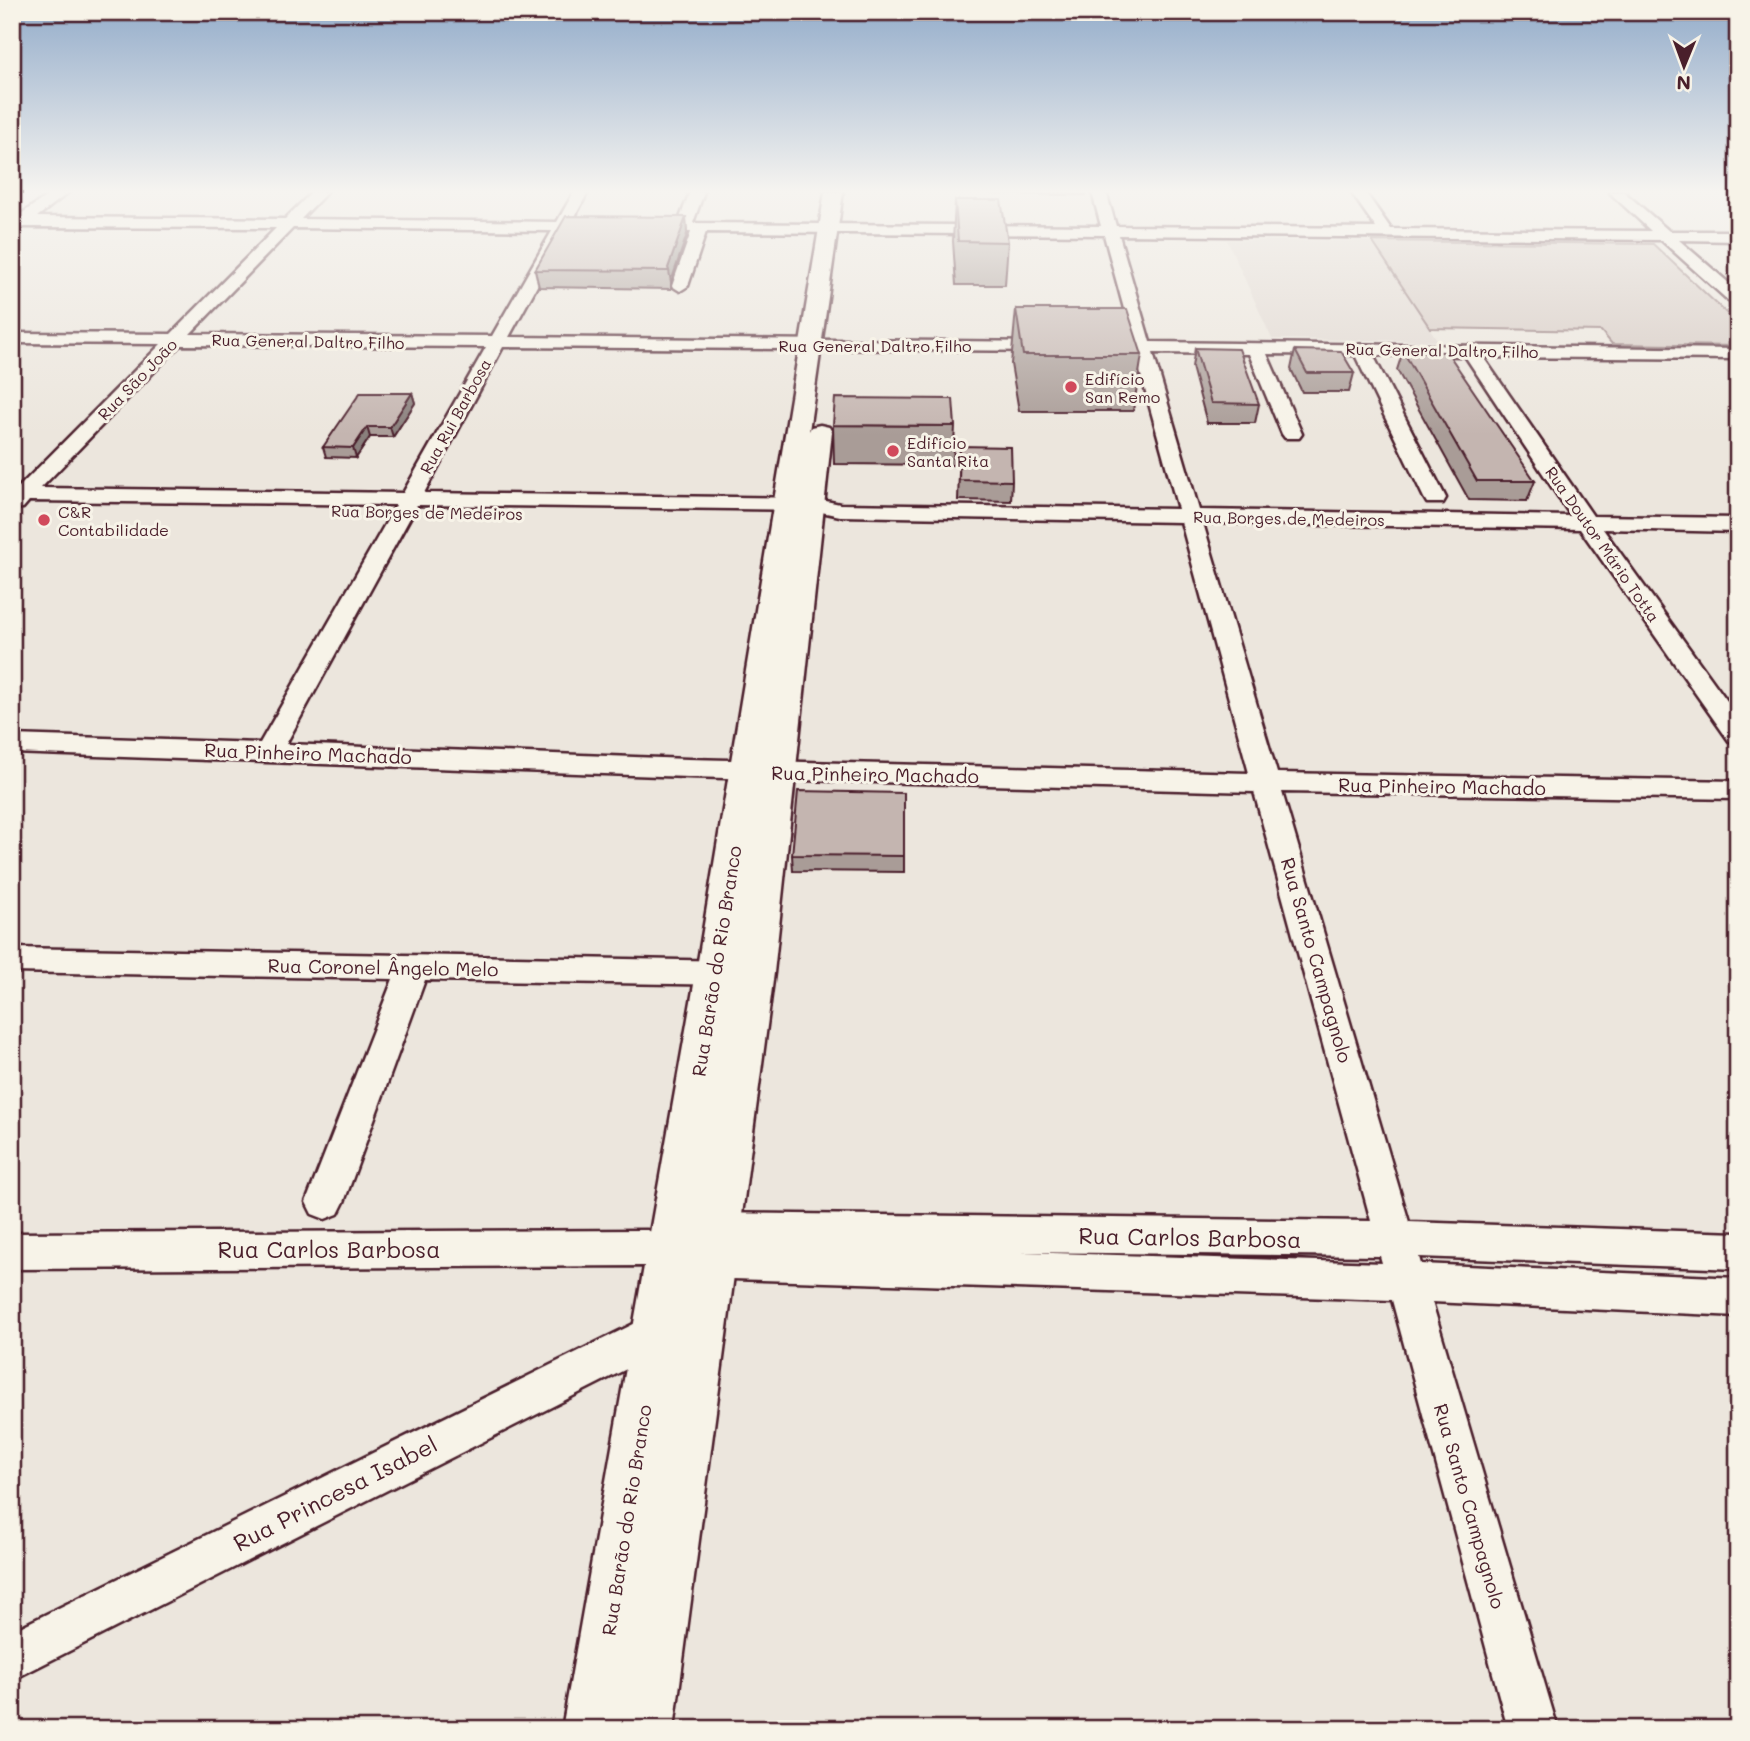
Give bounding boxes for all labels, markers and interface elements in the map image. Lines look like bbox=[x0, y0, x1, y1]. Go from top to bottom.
north arrow bbox=[1648, 32, 1718, 102]
text: N bbox=[1676, 71, 1691, 96]
street label: Rua General Daltro Filho bbox=[211, 329, 405, 353]
street label: Rua São João bbox=[93, 334, 181, 424]
street label: Rua General Daltro Filho bbox=[779, 335, 971, 356]
street label: Rua General Daltro Filho bbox=[1345, 338, 1539, 362]
street label: Rua Rui Barbosa bbox=[415, 355, 495, 477]
place label: Edifício San Remo bbox=[1085, 368, 1160, 407]
marker: Edifício San Remo bbox=[1063, 379, 1079, 395]
place label: Edifício Santa Rita bbox=[907, 432, 989, 471]
marker: Edifício Santa Rita bbox=[885, 443, 901, 459]
street label: Rua Doutor Mário Totta bbox=[1541, 462, 1665, 626]
street label: Rua Borges de Medeiros bbox=[331, 500, 523, 524]
place label: C&R Contabilidade bbox=[58, 501, 169, 540]
street label: Rua Borges de Medeiros bbox=[1193, 506, 1385, 530]
marker: C&R Contabilidade bbox=[36, 512, 52, 528]
street label: Rua Pinheiro Machado bbox=[204, 737, 412, 769]
street label: Rua Pinheiro Machado bbox=[771, 760, 979, 788]
street label: Rua Pinheiro Machado bbox=[1338, 772, 1546, 800]
street label: Rua Barão do Rio Branco bbox=[685, 844, 747, 1078]
street label: Rua Santo Campagnolo bbox=[1276, 855, 1358, 1065]
street label: Rua Coronel Ângelo Melo bbox=[267, 952, 499, 982]
street label: Rua Carlos Barbosa bbox=[1078, 1220, 1302, 1254]
street label: Rua Carlos Barbosa bbox=[217, 1234, 441, 1264]
street label: Rua Santo Campagnolo bbox=[1429, 1401, 1511, 1611]
street label: Rua Barão do Rio Branco bbox=[595, 1403, 657, 1637]
street label: Rua Princesa Isabel bbox=[228, 1429, 442, 1557]

